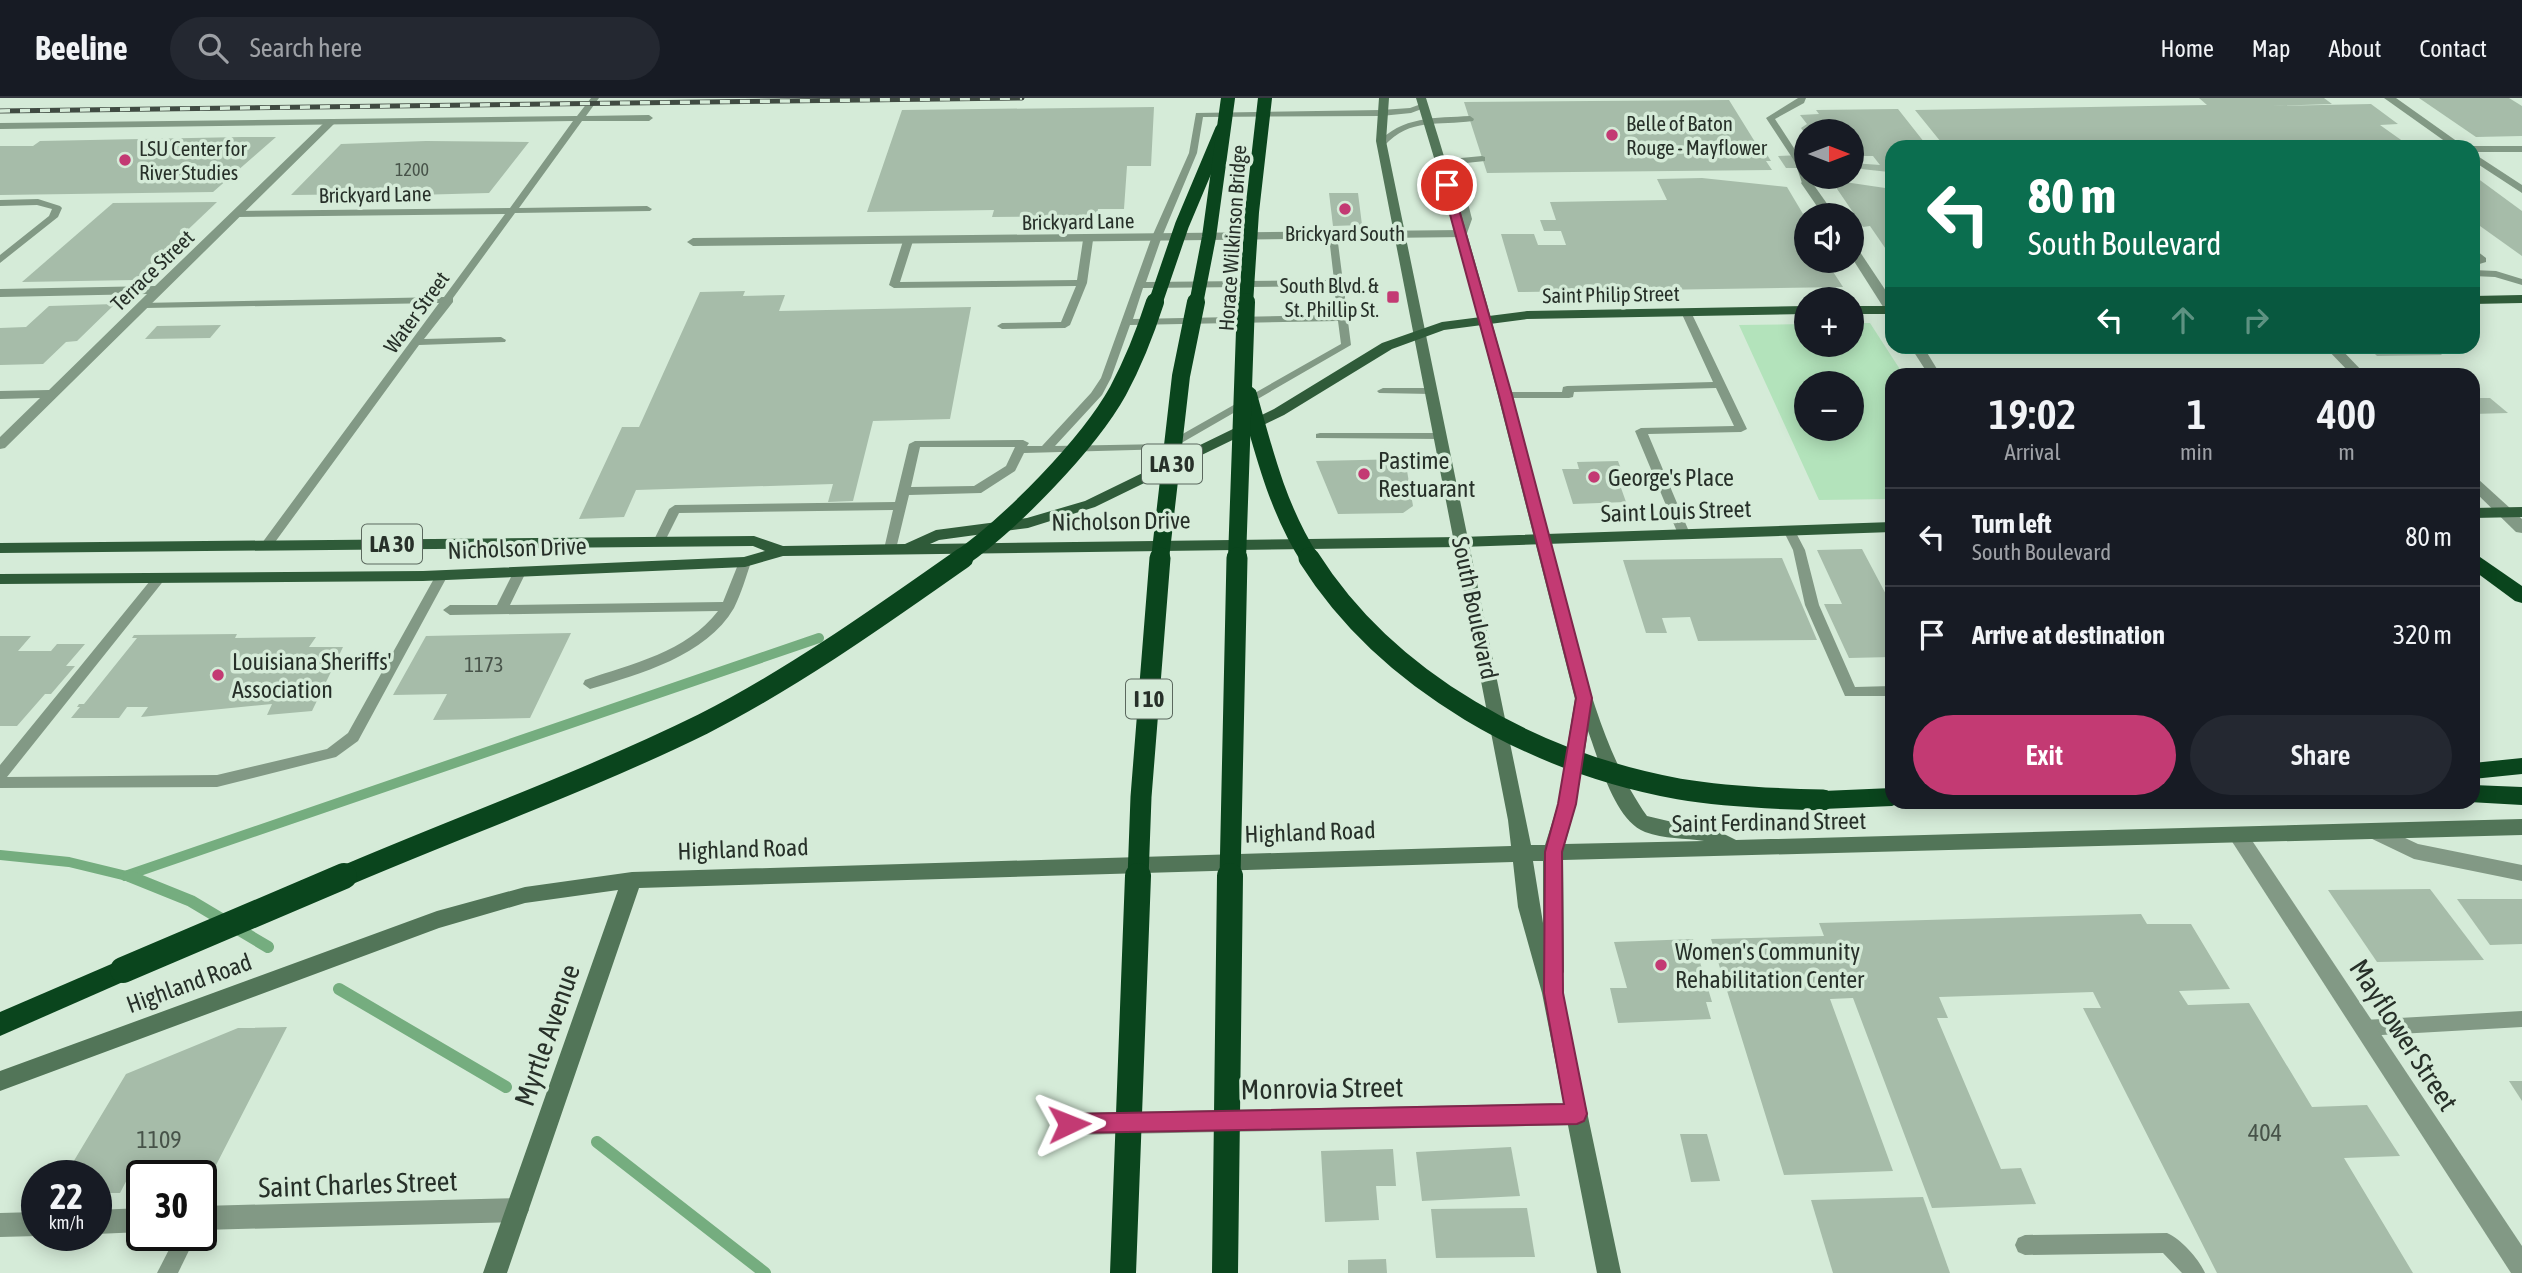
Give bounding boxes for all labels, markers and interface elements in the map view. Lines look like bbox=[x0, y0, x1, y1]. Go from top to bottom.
search box bbox=[170, 17, 660, 80]
text: Beeline bbox=[35, 29, 128, 67]
icon: search bbox=[194, 29, 232, 67]
text: Search here bbox=[250, 33, 362, 63]
text: Home bbox=[2160, 35, 2214, 62]
text: Map bbox=[2252, 35, 2290, 62]
text: About bbox=[2328, 35, 2381, 62]
text: Contact bbox=[2419, 35, 2487, 62]
place label: Belle of Baton Rouge - Mayflower bbox=[1626, 111, 1768, 159]
north arrow bbox=[1794, 119, 1864, 189]
map controls bbox=[1794, 119, 1864, 441]
marker: Belle of Baton Rouge - Mayflower bbox=[1604, 127, 1620, 143]
place label: LSU Center for River Studies bbox=[139, 136, 247, 184]
street label: Horace Wilkinson Bridge bbox=[1214, 144, 1250, 332]
marker: LSU Center for River Studies bbox=[117, 152, 133, 168]
pin bbox=[1417, 155, 1477, 215]
house number: 1200 bbox=[395, 159, 429, 180]
icon: arrive bbox=[1428, 166, 1466, 204]
text: 80 m bbox=[2028, 167, 2116, 223]
icon: left bbox=[1913, 168, 2004, 259]
street label: Brickyard Lane bbox=[318, 181, 432, 207]
marker: Brickyard South bbox=[1337, 201, 1353, 217]
button: sound bbox=[1794, 203, 1864, 273]
street label: Brickyard Lane bbox=[1021, 208, 1135, 234]
place label: Brickyard South bbox=[1285, 221, 1405, 245]
street label: Terrace Street bbox=[106, 225, 198, 315]
text: South Boulevard bbox=[2028, 225, 2221, 262]
street label: Water Street bbox=[378, 267, 454, 357]
place label: South Blvd. & St. Phillip St. bbox=[1280, 273, 1379, 321]
street label: Saint Philip Street bbox=[1542, 281, 1680, 307]
button: + bbox=[1794, 287, 1864, 357]
marker: South Blvd. & St. Phillip St. bbox=[1385, 289, 1401, 305]
icon: left bbox=[2091, 301, 2129, 339]
icon: ahead bbox=[2164, 301, 2202, 339]
icon: right bbox=[2237, 301, 2275, 339]
button: − bbox=[1794, 371, 1864, 441]
text: 19:02 bbox=[1989, 390, 2076, 438]
text: 1 bbox=[2187, 390, 2206, 438]
text: 400 bbox=[2317, 390, 2376, 438]
text: Arrival bbox=[2004, 439, 2061, 465]
text: min bbox=[2180, 439, 2213, 465]
text: m bbox=[2338, 439, 2355, 465]
road number: LA 30 bbox=[1142, 444, 1202, 484]
place label: Pastime Restuarant bbox=[1378, 447, 1475, 502]
place label: George's Place bbox=[1608, 464, 1734, 491]
marker: Pastime Restuarant bbox=[1356, 466, 1372, 482]
marker: George's Place bbox=[1586, 469, 1602, 485]
street label: Saint Louis Street bbox=[1600, 495, 1752, 527]
street label: Nicholson Drive bbox=[1051, 506, 1191, 536]
text: Turn left bbox=[1972, 509, 2052, 539]
icon: left bbox=[1913, 518, 1951, 556]
text: 80 m bbox=[2405, 522, 2452, 552]
road number: LA 30 bbox=[362, 524, 422, 564]
street label: Nicholson Drive bbox=[447, 532, 587, 564]
street label: South Boulevard bbox=[1447, 534, 1503, 682]
text: South Boulevard bbox=[1972, 539, 2111, 565]
icon: arrive bbox=[1913, 616, 1951, 654]
text: Arrive at destination bbox=[1972, 620, 2165, 650]
text: 320 m bbox=[2393, 620, 2452, 650]
place label: Louisiana Sheriffs' Association bbox=[232, 648, 392, 703]
house number: 1173 bbox=[464, 652, 504, 676]
marker: Louisiana Sheriffs' Association bbox=[210, 667, 226, 683]
road number: I 10 bbox=[1126, 680, 1172, 719]
button: Exit bbox=[1913, 715, 2176, 795]
button: Share bbox=[2190, 715, 2452, 795]
street label: Saint Ferdinand Street bbox=[1672, 807, 1867, 837]
street label: Highland Road bbox=[1244, 816, 1376, 848]
street label: Highland Road bbox=[677, 833, 809, 865]
place label: Women's Community Rehabilitation Center bbox=[1675, 938, 1865, 993]
street label: Highland Road bbox=[123, 948, 255, 1018]
street label: Mayflower Street bbox=[2343, 953, 2465, 1117]
marker: Women's Community Rehabilitation Center bbox=[1653, 957, 1669, 973]
street label: Myrtle Avenue bbox=[508, 960, 586, 1110]
street label: Monrovia Street bbox=[1240, 1071, 1404, 1105]
position arrow bbox=[1032, 1087, 1106, 1161]
house number: 404 bbox=[2248, 1119, 2282, 1146]
house number: 1109 bbox=[136, 1126, 182, 1153]
speed limit sign: 30 bbox=[126, 1160, 217, 1251]
street label: Saint Charles Street bbox=[258, 1165, 458, 1203]
text: 22 bbox=[50, 1176, 83, 1216]
text: km/h bbox=[49, 1212, 84, 1233]

